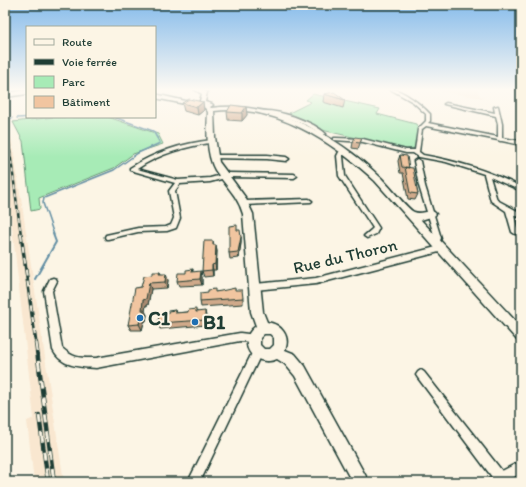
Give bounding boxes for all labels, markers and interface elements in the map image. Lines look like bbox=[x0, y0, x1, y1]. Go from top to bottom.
legend bbox=[26, 26, 156, 118]
text: Route bbox=[62, 35, 92, 49]
text: Voie ferrée bbox=[62, 55, 117, 69]
text: Parc bbox=[62, 75, 85, 89]
text: Bâtiment bbox=[62, 95, 111, 109]
street label: Rue du Thoron bbox=[291, 234, 399, 278]
place label: C1 bbox=[148, 306, 171, 330]
place label: B1 bbox=[203, 310, 226, 334]
marker: C1 bbox=[135, 313, 145, 323]
marker: B1 bbox=[190, 317, 200, 327]

